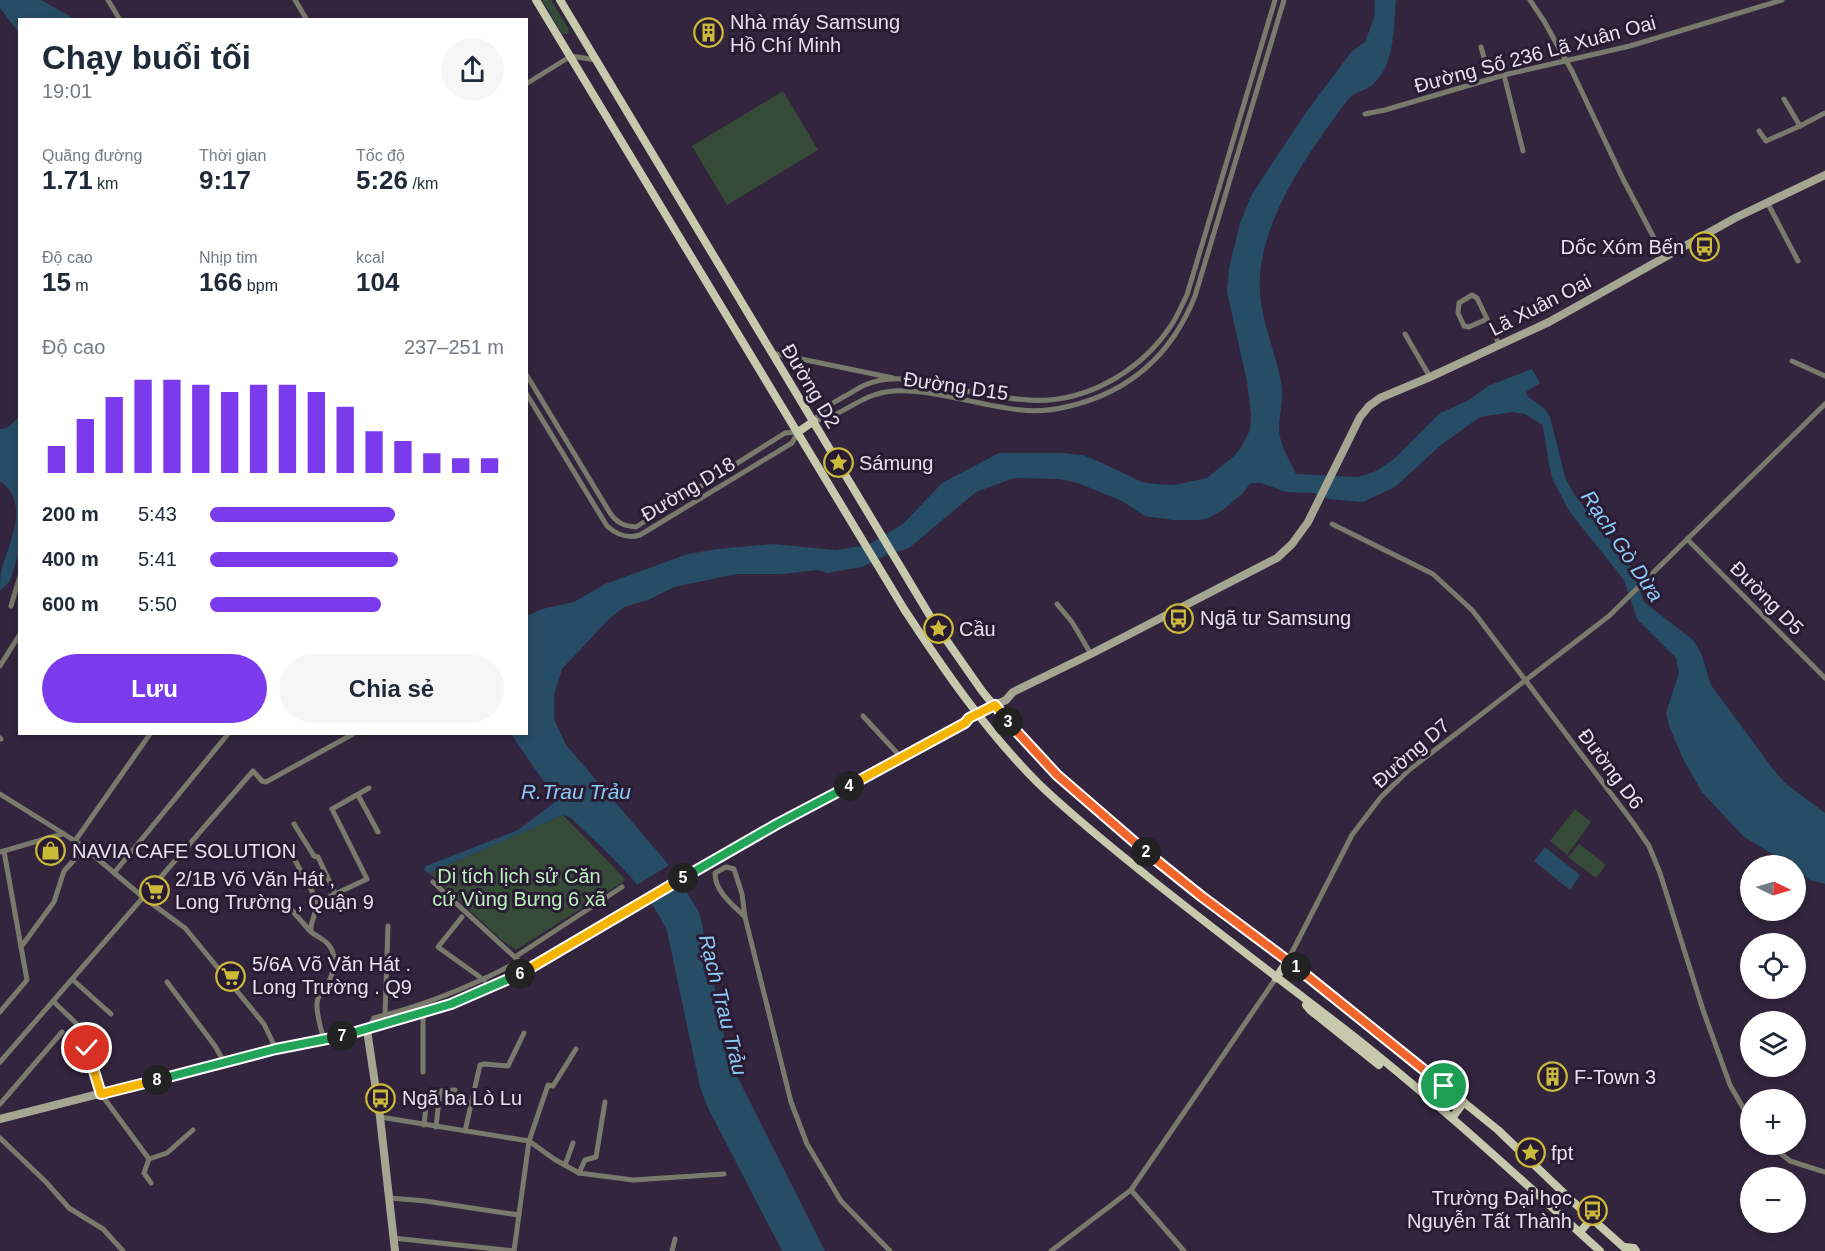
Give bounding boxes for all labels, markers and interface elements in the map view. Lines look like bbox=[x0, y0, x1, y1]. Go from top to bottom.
place label: Nhà máy Samsung Hồ Chí Minh bbox=[730, 11, 900, 56]
street label: Đường Số 236 Lã Xuân Oai bbox=[1412, 11, 1658, 97]
building icon: Nhà máy Samsung Hồ Chí Minh bbox=[693, 17, 725, 49]
button: share bbox=[441, 38, 504, 101]
text: Chạy buổi tối bbox=[42, 39, 251, 76]
text: 19:01 bbox=[42, 80, 92, 102]
text: Quãng đường bbox=[42, 147, 142, 164]
text: Thời gian bbox=[199, 147, 266, 164]
text: Tốc độ bbox=[356, 147, 405, 164]
text: 1.71 bbox=[42, 165, 93, 195]
text: 9:17 bbox=[199, 165, 251, 195]
text: 5:26 bbox=[356, 165, 408, 195]
text: km bbox=[93, 175, 118, 192]
text: /km bbox=[408, 175, 438, 192]
bus stop icon: Dốc Xóm Bến bbox=[1689, 231, 1721, 263]
place label: Dốc Xóm Bến bbox=[1561, 236, 1684, 258]
text: Độ cao bbox=[42, 249, 93, 266]
text: Nhịp tim bbox=[199, 249, 258, 266]
text: kcal bbox=[356, 249, 384, 266]
text: 15 bbox=[42, 267, 71, 297]
text: 166 bbox=[199, 267, 242, 297]
text: 104 bbox=[356, 267, 399, 297]
street label: Lã Xuân Oai bbox=[1485, 270, 1595, 340]
text: m bbox=[71, 277, 89, 294]
text: bpm bbox=[242, 277, 278, 294]
text: Độ cao bbox=[42, 336, 105, 358]
text: 237–251 m bbox=[404, 336, 504, 358]
street label: Đường D2 bbox=[777, 340, 845, 432]
street label: Đường D15 bbox=[902, 368, 1010, 404]
place icon: Sámung bbox=[822, 447, 854, 479]
street label: Đường D18 bbox=[637, 452, 739, 526]
place label: Sámung bbox=[859, 452, 934, 474]
water label: Rạch Gò Dừa bbox=[1577, 486, 1668, 606]
text: 200 m bbox=[42, 503, 99, 525]
text: 5:43 bbox=[138, 503, 177, 525]
text: 400 m bbox=[42, 548, 99, 570]
text: 5:41 bbox=[138, 548, 177, 570]
street label: Đường D5 bbox=[1726, 557, 1808, 639]
text: 600 m bbox=[42, 593, 99, 615]
text: 5:50 bbox=[138, 593, 177, 615]
bus stop icon: Ngã tư Samsung bbox=[1163, 602, 1195, 634]
place label: Ngã tư Samsung bbox=[1200, 607, 1351, 629]
place icon: Cầu bbox=[922, 613, 954, 645]
place label: Cầu bbox=[959, 618, 996, 640]
button: Lưu bbox=[42, 654, 267, 723]
button: Chia sẻ bbox=[279, 654, 504, 723]
pin: 3 bbox=[993, 707, 1023, 737]
text: 3 bbox=[1004, 713, 1012, 730]
street label: Đường D7 bbox=[1368, 714, 1454, 792]
street label: Đường D6 bbox=[1574, 725, 1648, 813]
pin: 4 bbox=[834, 771, 864, 801]
text: 4 bbox=[845, 777, 853, 794]
water label: R.Trau Trảu bbox=[521, 780, 631, 803]
shop icon: NAVIA CAFE SOLUTION bbox=[35, 835, 67, 867]
pin: 2 bbox=[1131, 837, 1161, 867]
place label: NAVIA CAFE SOLUTION bbox=[72, 840, 296, 862]
text: 2 bbox=[1142, 843, 1150, 860]
north arrow bbox=[1740, 855, 1806, 921]
map controls bbox=[1740, 855, 1806, 1233]
pin: 5 bbox=[668, 863, 698, 893]
park label: Di tích lịch sử Căn cứ Vùng Bưng 6 xã bbox=[432, 865, 607, 910]
place label: 2/1B Võ Văn Hát , Long Trường , Quận 9 bbox=[175, 868, 374, 913]
text: 5 bbox=[679, 869, 687, 886]
supermarket icon: 2/1B Võ Văn Hát , Long Trường , Quận 9 bbox=[138, 874, 170, 906]
water label: Rạch Trau Trảu bbox=[695, 932, 752, 1078]
button: locate bbox=[1740, 933, 1806, 999]
pin: 1 bbox=[1281, 952, 1311, 982]
place label: 5/6A Võ Văn Hát . Long Trường . Q9 bbox=[252, 953, 412, 998]
text: 1 bbox=[1292, 958, 1300, 975]
pin: 6 bbox=[505, 959, 535, 989]
supermarket icon: 5/6A Võ Văn Hát . Long Trường . Q9 bbox=[215, 960, 247, 992]
text: 6 bbox=[516, 965, 524, 982]
button: layers bbox=[1740, 1011, 1806, 1077]
pin: 7 bbox=[327, 1021, 357, 1051]
pin bbox=[61, 1022, 112, 1073]
text: 7 bbox=[338, 1027, 346, 1044]
icon: check bbox=[70, 1031, 103, 1064]
pin bbox=[1418, 1060, 1469, 1111]
building icon: F-Town 3 bbox=[1537, 1061, 1569, 1093]
pin: 8 bbox=[142, 1065, 172, 1095]
place label: F-Town 3 bbox=[1574, 1066, 1656, 1088]
icon: arrive bbox=[1427, 1069, 1460, 1102]
text: 8 bbox=[153, 1071, 161, 1088]
bus stop icon: Ngã ba Lò Lu bbox=[365, 1082, 397, 1114]
place label: Ngã ba Lò Lu bbox=[402, 1087, 522, 1109]
button: + bbox=[1740, 1089, 1806, 1155]
place icon: fpt bbox=[1514, 1137, 1546, 1169]
place label: fpt bbox=[1551, 1142, 1574, 1164]
button: − bbox=[1740, 1167, 1806, 1233]
place label: Trường Đại học Nguyễn Tất Thành bbox=[1407, 1187, 1572, 1232]
bus stop icon: Trường Đại học Nguyễn Tất Thành bbox=[1577, 1194, 1609, 1226]

